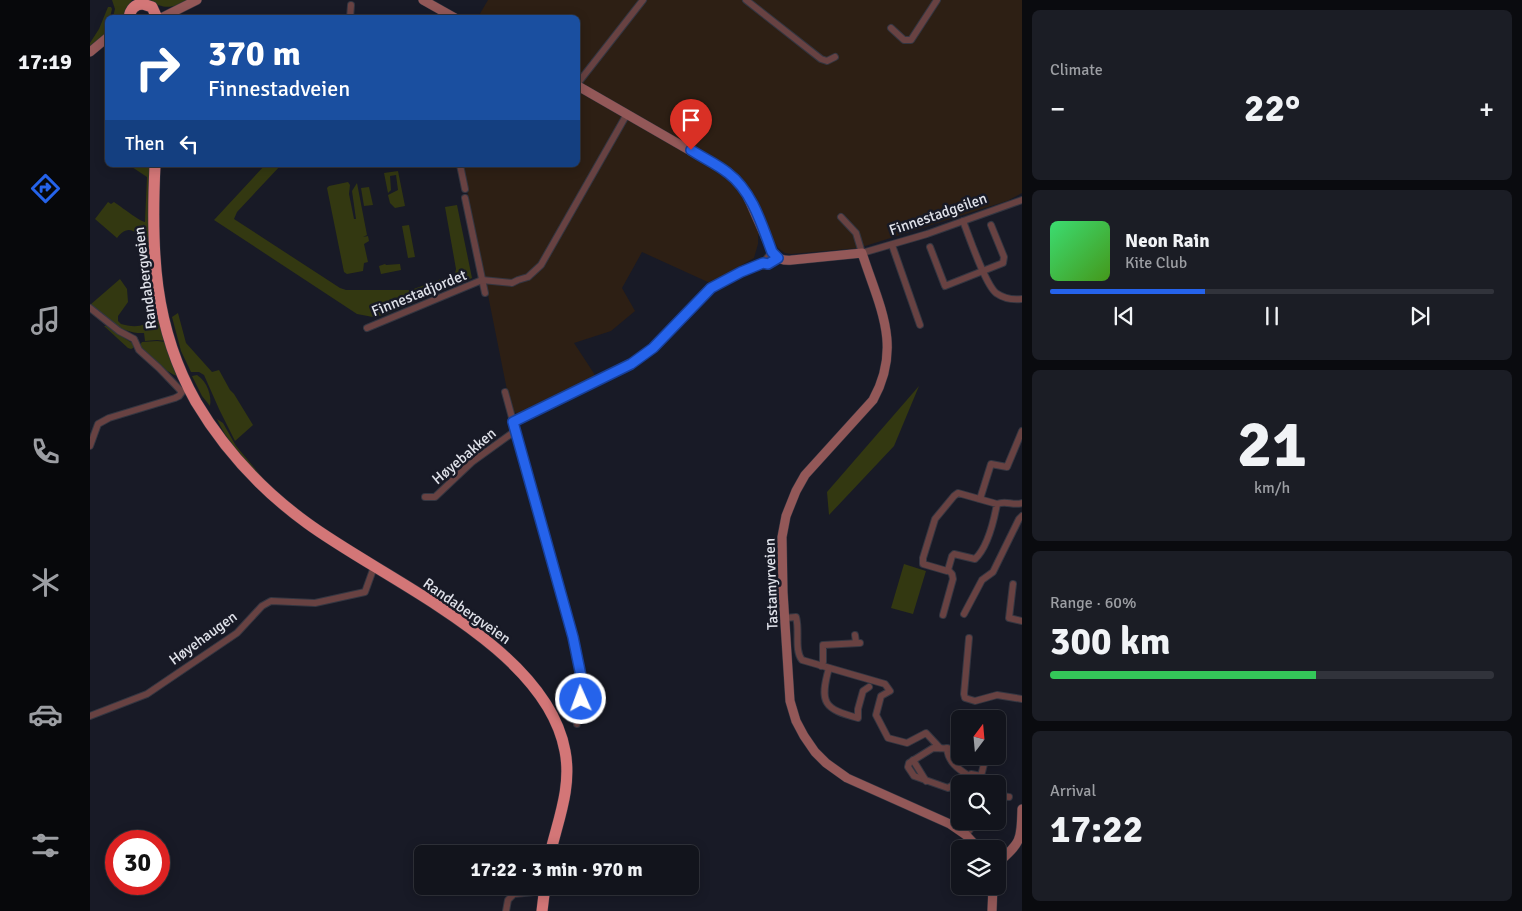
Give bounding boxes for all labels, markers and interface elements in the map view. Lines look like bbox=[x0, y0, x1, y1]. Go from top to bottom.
text: 370 m bbox=[208, 32, 301, 75]
icon: right bbox=[125, 35, 190, 100]
text: 17:19 bbox=[18, 48, 72, 75]
text: Climate bbox=[1050, 60, 1103, 80]
text: Finnestadveien bbox=[208, 75, 350, 102]
text: 22° bbox=[1244, 85, 1300, 132]
text: − bbox=[1050, 92, 1065, 126]
text: + bbox=[1479, 92, 1494, 126]
pin bbox=[670, 99, 712, 150]
icon: arrive bbox=[677, 106, 705, 134]
icon: left bbox=[175, 130, 203, 158]
text: Then bbox=[125, 132, 165, 156]
icon: directions bbox=[28, 171, 63, 206]
street label: Finnestadgeilen bbox=[887, 189, 989, 239]
street label: Randabergveien bbox=[130, 226, 160, 330]
text: Neon Rain bbox=[1125, 229, 1210, 253]
text: Kite Club bbox=[1125, 253, 1187, 273]
street label: Finnestadjordet bbox=[369, 266, 469, 320]
icon: previous bbox=[1110, 302, 1138, 330]
icon: pause bbox=[1258, 302, 1286, 330]
icon: next bbox=[1406, 302, 1434, 330]
icon: music bbox=[28, 303, 63, 338]
text: 21 bbox=[1237, 405, 1307, 485]
street label: Høyebakken bbox=[428, 424, 500, 488]
icon: phone bbox=[28, 434, 63, 469]
text: km/h bbox=[1254, 478, 1290, 498]
street label: Tastamyrveien bbox=[760, 538, 782, 630]
icon: climate bbox=[28, 565, 63, 600]
street label: Randabergveien bbox=[420, 574, 514, 648]
text: Range · 60% bbox=[1050, 593, 1136, 613]
street label: Høyehaugen bbox=[165, 607, 241, 669]
text: 300 km bbox=[1050, 618, 1171, 665]
position arrow bbox=[554, 672, 606, 724]
icon: car bbox=[28, 697, 63, 732]
north arrow bbox=[951, 710, 1006, 765]
map controls bbox=[951, 710, 1006, 895]
button: search bbox=[951, 775, 1006, 830]
text: Arrival bbox=[1050, 781, 1096, 801]
text: 17:22 bbox=[1050, 806, 1143, 853]
icon: filters bbox=[28, 828, 63, 863]
speed limit sign: 30 bbox=[105, 830, 170, 895]
button: layers bbox=[951, 840, 1006, 895]
text: 17:22 · 3 min · 970 m bbox=[470, 858, 643, 882]

